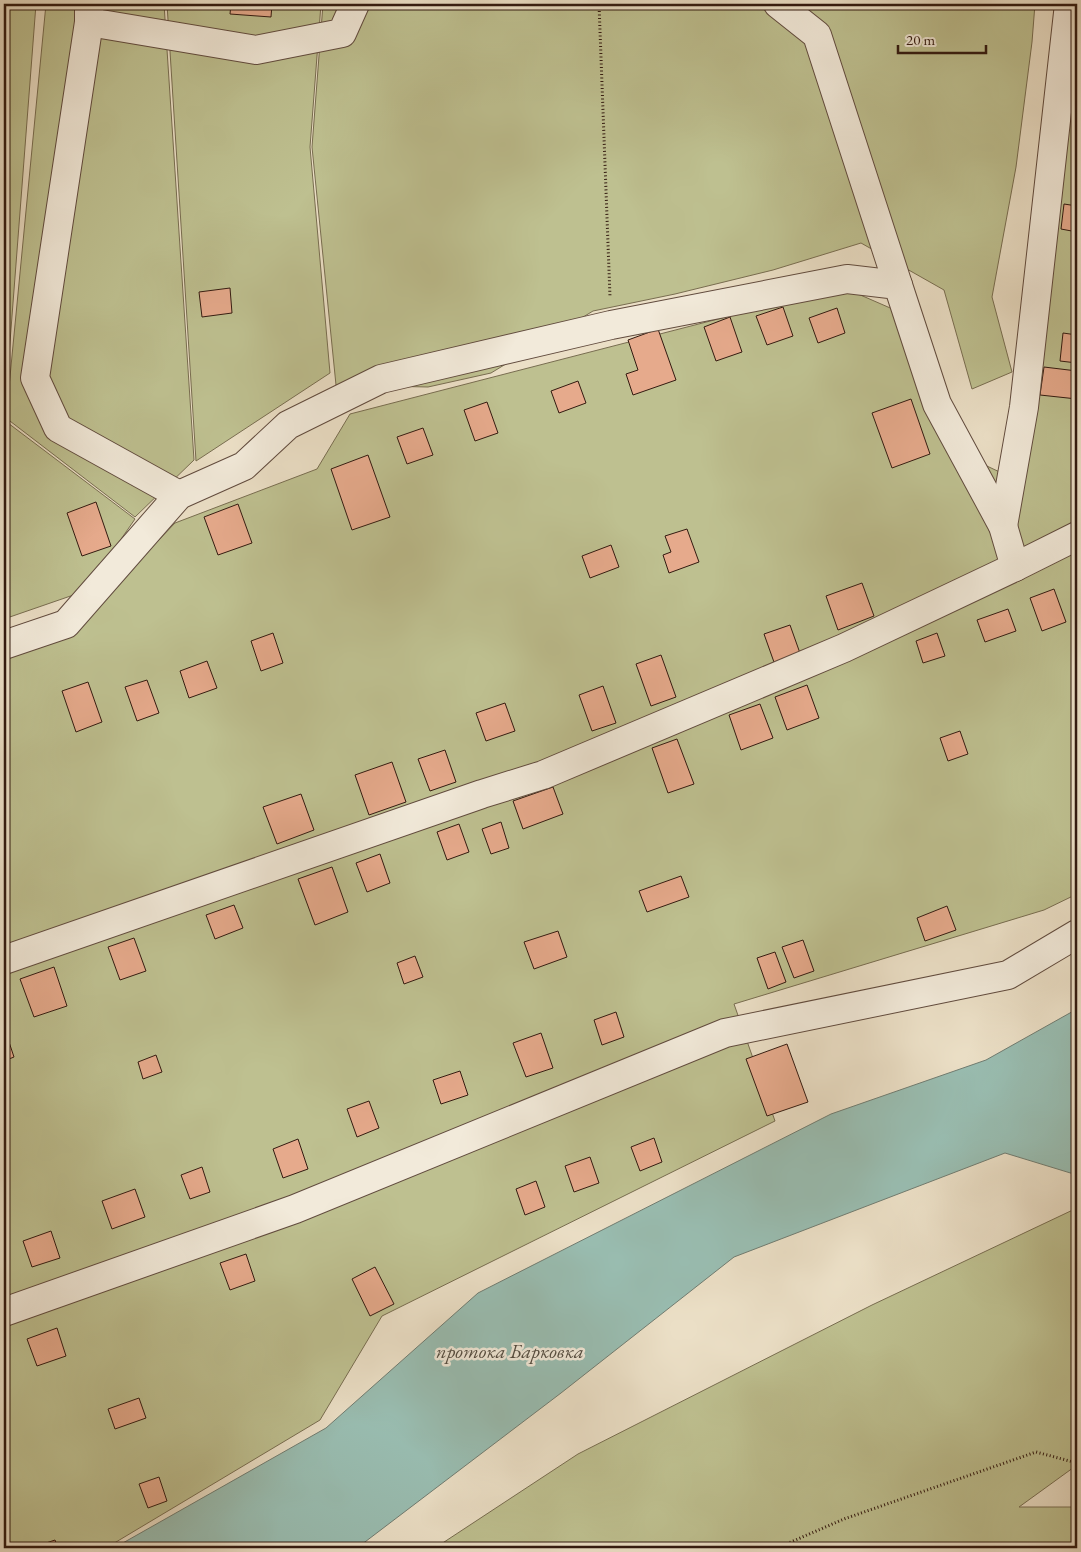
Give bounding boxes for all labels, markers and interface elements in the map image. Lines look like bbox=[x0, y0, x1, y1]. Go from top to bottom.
scale bar bbox=[898, 22, 986, 54]
text: 20 m bbox=[906, 30, 935, 49]
water label: протока Барковка bbox=[436, 1338, 584, 1364]

